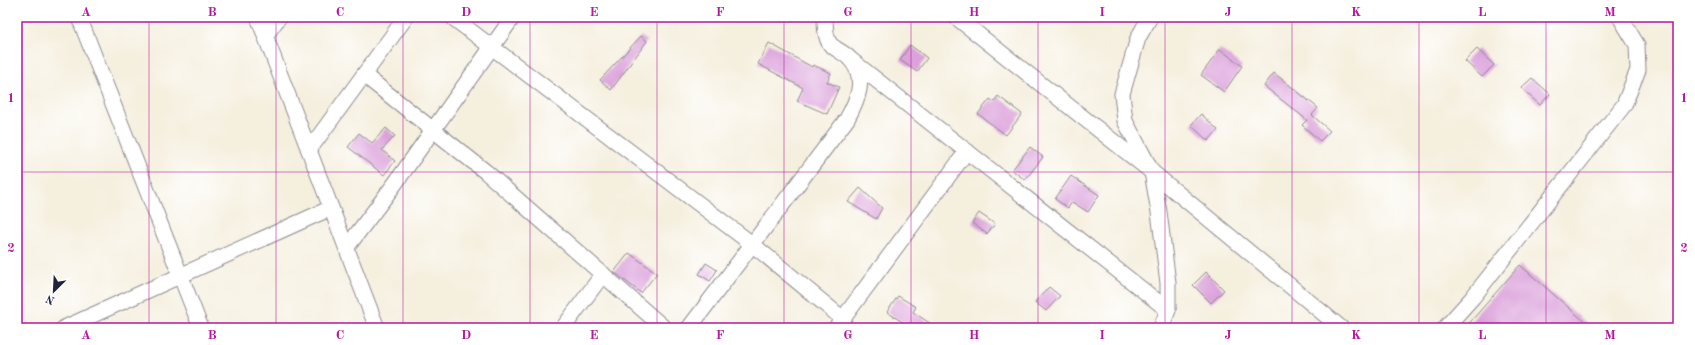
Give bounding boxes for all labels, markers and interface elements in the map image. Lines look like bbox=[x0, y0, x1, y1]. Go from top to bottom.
text: A bbox=[81, 6, 91, 19]
text: B bbox=[207, 6, 217, 19]
text: C bbox=[336, 6, 344, 19]
text: D bbox=[461, 6, 471, 19]
text: E bbox=[590, 6, 599, 19]
text: F bbox=[716, 6, 725, 19]
text: G bbox=[843, 6, 853, 19]
text: H bbox=[969, 6, 980, 19]
text: I bbox=[1099, 6, 1105, 19]
text: J bbox=[1224, 6, 1232, 19]
text: K bbox=[1351, 6, 1361, 19]
text: L bbox=[1478, 6, 1487, 19]
text: M bbox=[1604, 6, 1616, 19]
text: 1 bbox=[7, 92, 15, 105]
text: 1 bbox=[1680, 92, 1688, 105]
text: 2 bbox=[7, 242, 15, 255]
text: 2 bbox=[1680, 242, 1688, 255]
north arrow bbox=[34, 271, 74, 311]
text: N bbox=[44, 292, 57, 305]
text: A bbox=[81, 329, 91, 342]
text: B bbox=[207, 329, 217, 342]
text: C bbox=[336, 329, 344, 342]
text: D bbox=[461, 329, 471, 342]
text: E bbox=[590, 329, 599, 342]
text: F bbox=[716, 329, 725, 342]
text: G bbox=[843, 329, 853, 342]
text: H bbox=[969, 329, 980, 342]
text: I bbox=[1099, 329, 1105, 342]
text: J bbox=[1224, 329, 1232, 342]
text: K bbox=[1351, 329, 1361, 342]
text: L bbox=[1478, 329, 1487, 342]
text: M bbox=[1604, 329, 1616, 342]

